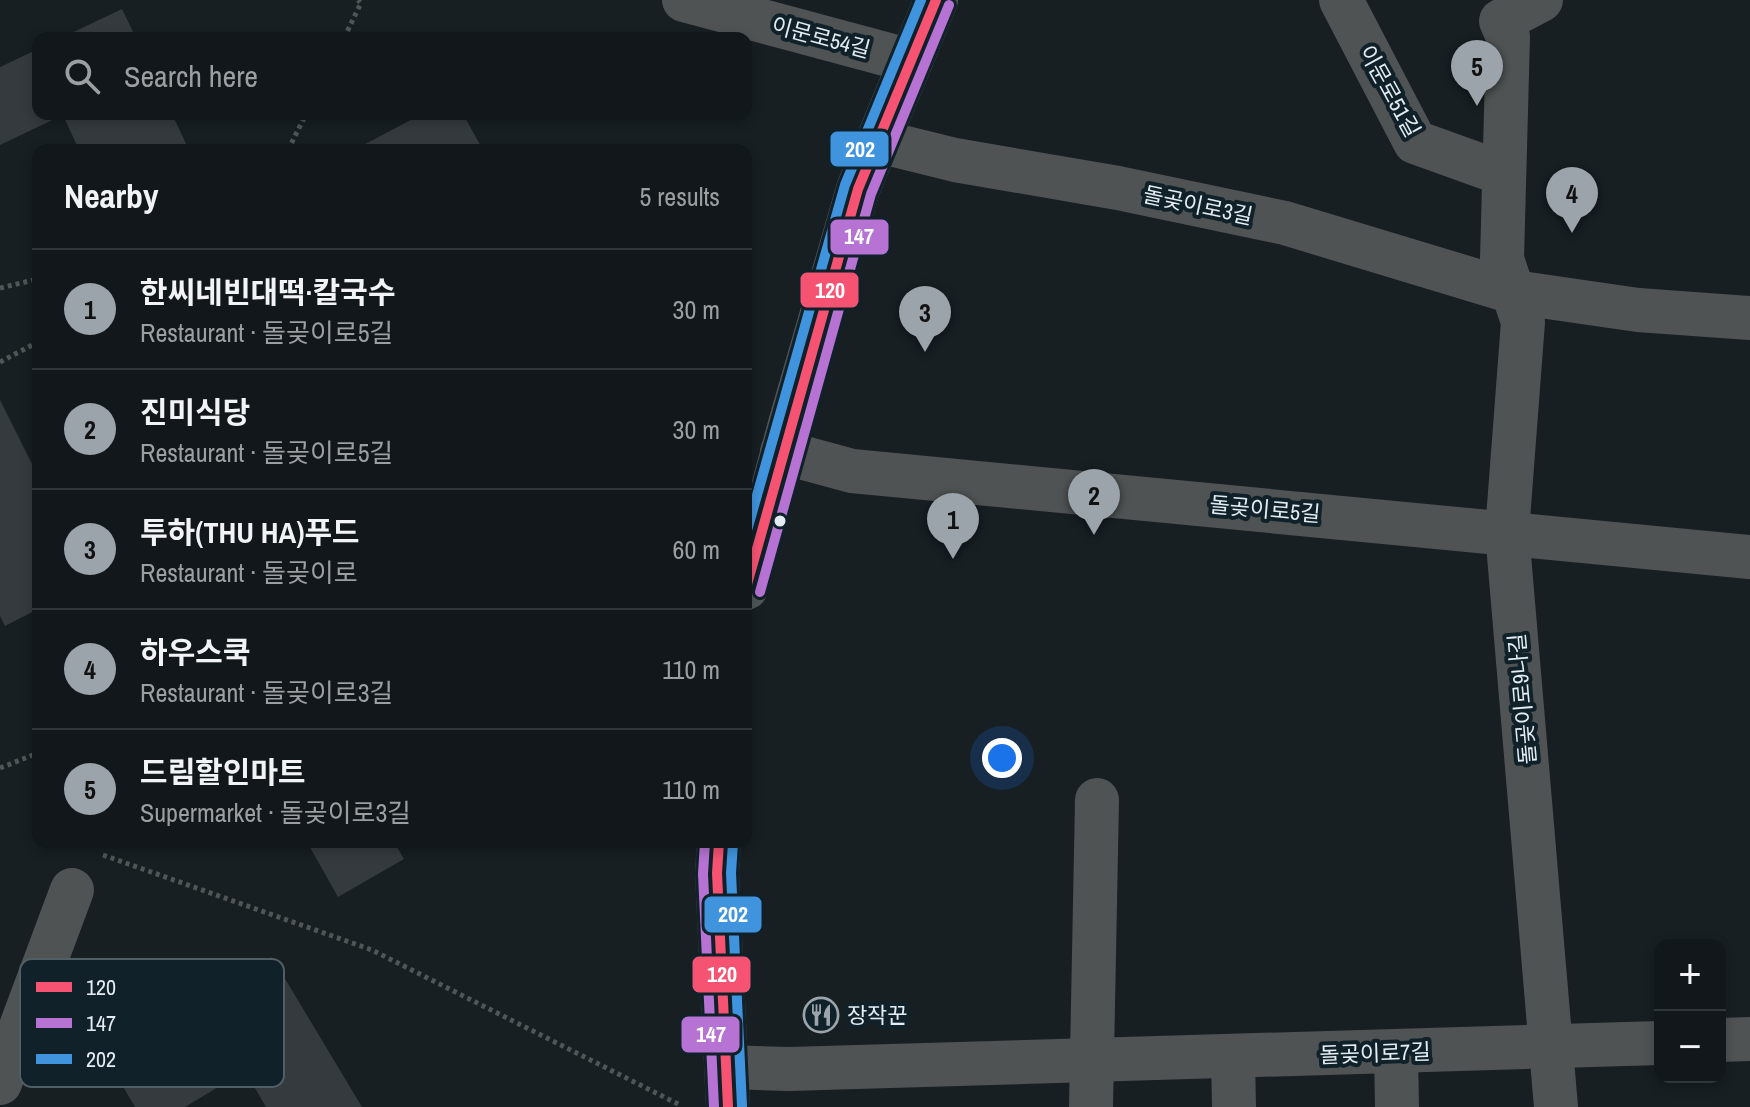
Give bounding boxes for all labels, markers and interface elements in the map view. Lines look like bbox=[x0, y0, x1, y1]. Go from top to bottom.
street label: 이문로54길 bbox=[768, 9, 874, 65]
search box bbox=[32, 32, 752, 120]
street label: 이문로51길 bbox=[1352, 40, 1428, 142]
pin: 5 bbox=[1451, 40, 1503, 106]
icon: search bbox=[60, 54, 104, 98]
text: Search here bbox=[124, 56, 258, 96]
line badge: 202 bbox=[829, 130, 890, 168]
text: 202 bbox=[845, 134, 875, 164]
pin: 4 bbox=[1546, 167, 1598, 233]
text: Nearby bbox=[64, 173, 159, 219]
text: 5 results bbox=[639, 179, 720, 214]
street label: 돌곶이로3길 bbox=[1140, 179, 1256, 231]
line badge: 147 bbox=[829, 218, 890, 256]
text: 147 bbox=[844, 221, 874, 251]
line badge: 120 bbox=[799, 271, 860, 309]
text: 한씨네빈대떡·칼국수 bbox=[140, 272, 395, 312]
text: 120 bbox=[815, 275, 845, 305]
pin: 3 bbox=[899, 286, 951, 352]
text: 1 bbox=[84, 292, 96, 327]
text: 30 m bbox=[673, 292, 720, 327]
text: Restaurant · 돌곶이로5길 bbox=[140, 315, 394, 350]
text: 진미식당 bbox=[140, 392, 250, 432]
text: 2 bbox=[84, 412, 96, 447]
text: 30 m bbox=[673, 412, 720, 447]
text: Restaurant · 돌곶이로5길 bbox=[140, 435, 394, 470]
pin: 2 bbox=[1068, 469, 1120, 535]
street label: 돌곶이로5길 bbox=[1208, 489, 1322, 529]
pin: 1 bbox=[927, 493, 979, 559]
text: 투하(THU HA)푸드 bbox=[140, 512, 360, 552]
unlabelled marker bbox=[772, 513, 788, 529]
text: 3 bbox=[84, 532, 96, 567]
text: 60 m bbox=[673, 532, 720, 567]
text: Restaurant · 돌곶이로 bbox=[140, 555, 358, 590]
text: 하우스쿡 bbox=[140, 632, 250, 672]
street label: 돌곶이로9나길 bbox=[1501, 632, 1543, 766]
text: 4 bbox=[84, 652, 96, 687]
text: 110 m bbox=[662, 652, 720, 687]
text: Restaurant · 돌곶이로3길 bbox=[140, 675, 394, 710]
your location bbox=[982, 738, 1022, 778]
text: 드림할인마트 bbox=[140, 752, 306, 792]
text: 5 bbox=[84, 772, 96, 807]
text: 110 m bbox=[662, 772, 720, 807]
text: Supermarket · 돌곶이로3길 bbox=[140, 795, 411, 830]
line badge: 202 bbox=[703, 895, 763, 934]
text: 202 bbox=[718, 899, 748, 929]
map controls bbox=[1654, 939, 1726, 1083]
button: + bbox=[1654, 939, 1726, 1011]
line badge: 120 bbox=[691, 955, 752, 994]
legend bbox=[20, 959, 284, 1087]
text: 120 bbox=[707, 959, 737, 989]
text: 120 bbox=[86, 972, 116, 1002]
restaurant icon: 장작꾼 bbox=[802, 996, 840, 1034]
place label: 장작꾼 bbox=[847, 1000, 908, 1030]
text: 147 bbox=[86, 1008, 116, 1038]
button: − bbox=[1654, 1011, 1726, 1083]
line badge: 147 bbox=[680, 1015, 741, 1054]
text: 147 bbox=[696, 1019, 726, 1049]
street label: 돌곶이로7길 bbox=[1319, 1036, 1431, 1070]
text: 202 bbox=[86, 1044, 116, 1074]

